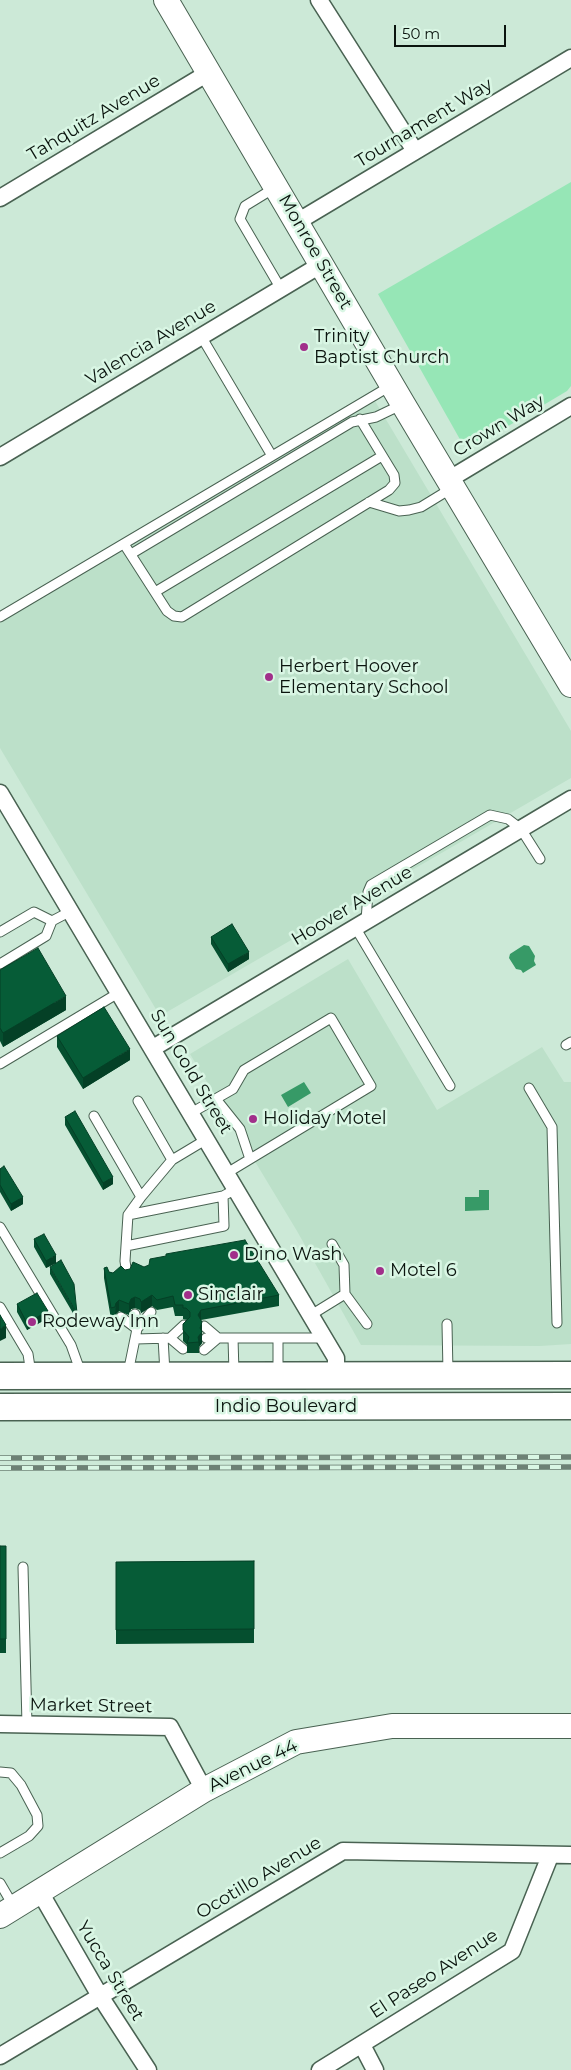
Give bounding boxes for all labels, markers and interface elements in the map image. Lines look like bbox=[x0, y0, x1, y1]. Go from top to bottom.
scale bar bbox=[396, 15, 508, 47]
text: 50 m bbox=[402, 24, 440, 43]
street label: Tahquitz Avenue bbox=[24, 70, 164, 166]
street label: Tournament Way bbox=[352, 74, 496, 172]
street label: Monroe Street bbox=[273, 191, 357, 313]
street label: Valencia Avenue bbox=[82, 296, 220, 390]
place label: Trinity Baptist Church bbox=[314, 326, 450, 368]
marker: Trinity Baptist Church bbox=[298, 341, 310, 353]
street label: Crown Way bbox=[450, 390, 548, 462]
place label: Herbert Hoover Elementary School bbox=[279, 656, 449, 699]
marker: Herbert Hoover Elementary School bbox=[263, 671, 275, 683]
street label: Hoover Avenue bbox=[288, 861, 416, 951]
street label: Sun Gold Street bbox=[145, 1006, 237, 1138]
place label: Holiday Motel bbox=[263, 1108, 387, 1130]
marker: Holiday Motel bbox=[247, 1113, 259, 1125]
place label: Dino Wash bbox=[244, 1244, 342, 1266]
marker: Dino Wash bbox=[228, 1249, 240, 1261]
place label: Motel 6 bbox=[390, 1260, 457, 1282]
marker: Motel 6 bbox=[374, 1265, 386, 1277]
place label: Sinclair bbox=[198, 1284, 264, 1306]
marker: Sinclair bbox=[182, 1289, 194, 1301]
place label: Rodeway Inn bbox=[42, 1311, 159, 1333]
marker: Rodeway Inn bbox=[26, 1316, 38, 1328]
street label: Indio Boulevard bbox=[215, 1396, 357, 1418]
street label: Market Street bbox=[30, 1694, 152, 1718]
street label: Avenue 44 bbox=[205, 1735, 301, 1797]
street label: Ocotillo Avenue bbox=[193, 1832, 325, 1924]
street label: Yucca Street bbox=[72, 1917, 148, 2025]
street label: El Paseo Avenue bbox=[366, 1925, 502, 2023]

